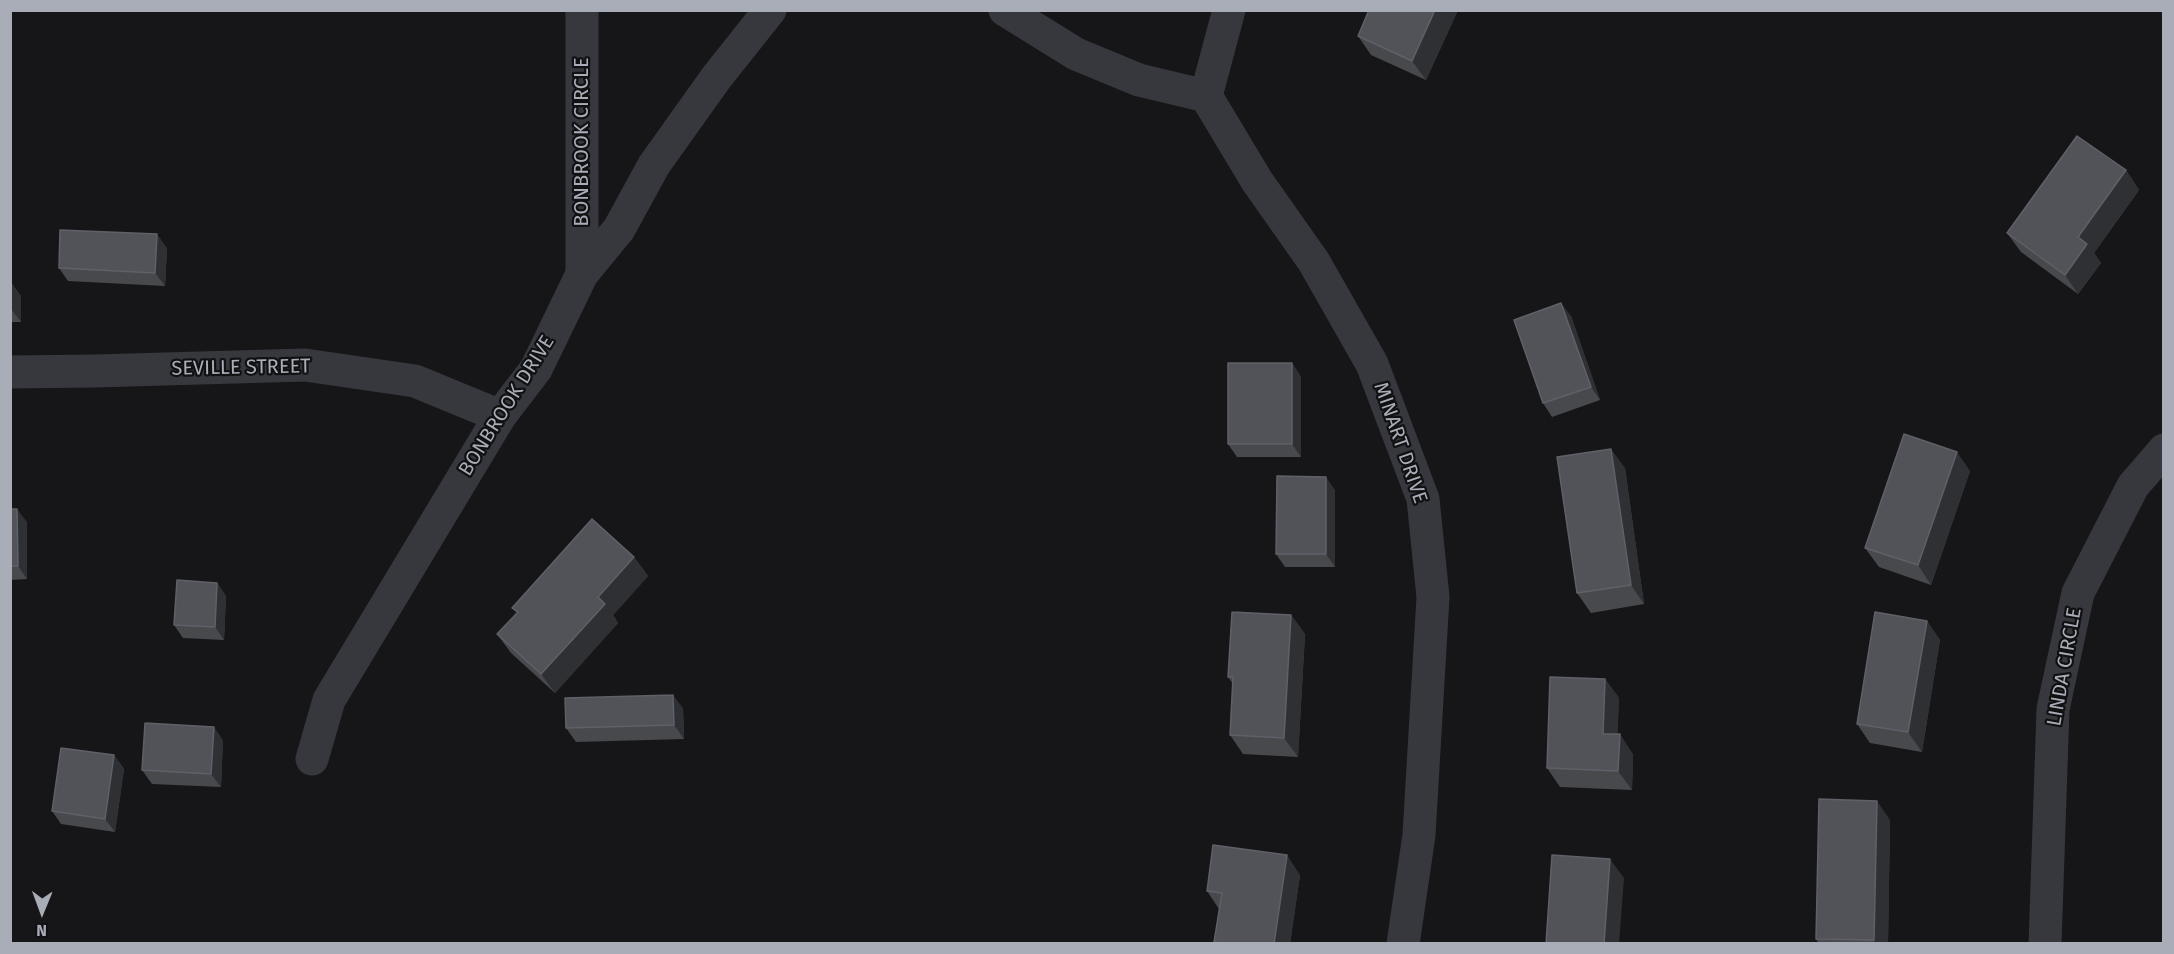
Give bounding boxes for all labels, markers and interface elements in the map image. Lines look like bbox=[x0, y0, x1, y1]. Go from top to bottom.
street label: BONBROOK CIRCLE bbox=[570, 57, 594, 227]
street label: BONBROOK DRIVE bbox=[454, 331, 560, 481]
street label: SEVILLE STREET bbox=[171, 355, 311, 381]
street label: MINART DRIVE bbox=[1368, 379, 1432, 507]
street label: LINDA CIRCLE bbox=[2043, 606, 2087, 728]
north arrow bbox=[12, 882, 72, 942]
text: N bbox=[36, 921, 47, 940]

